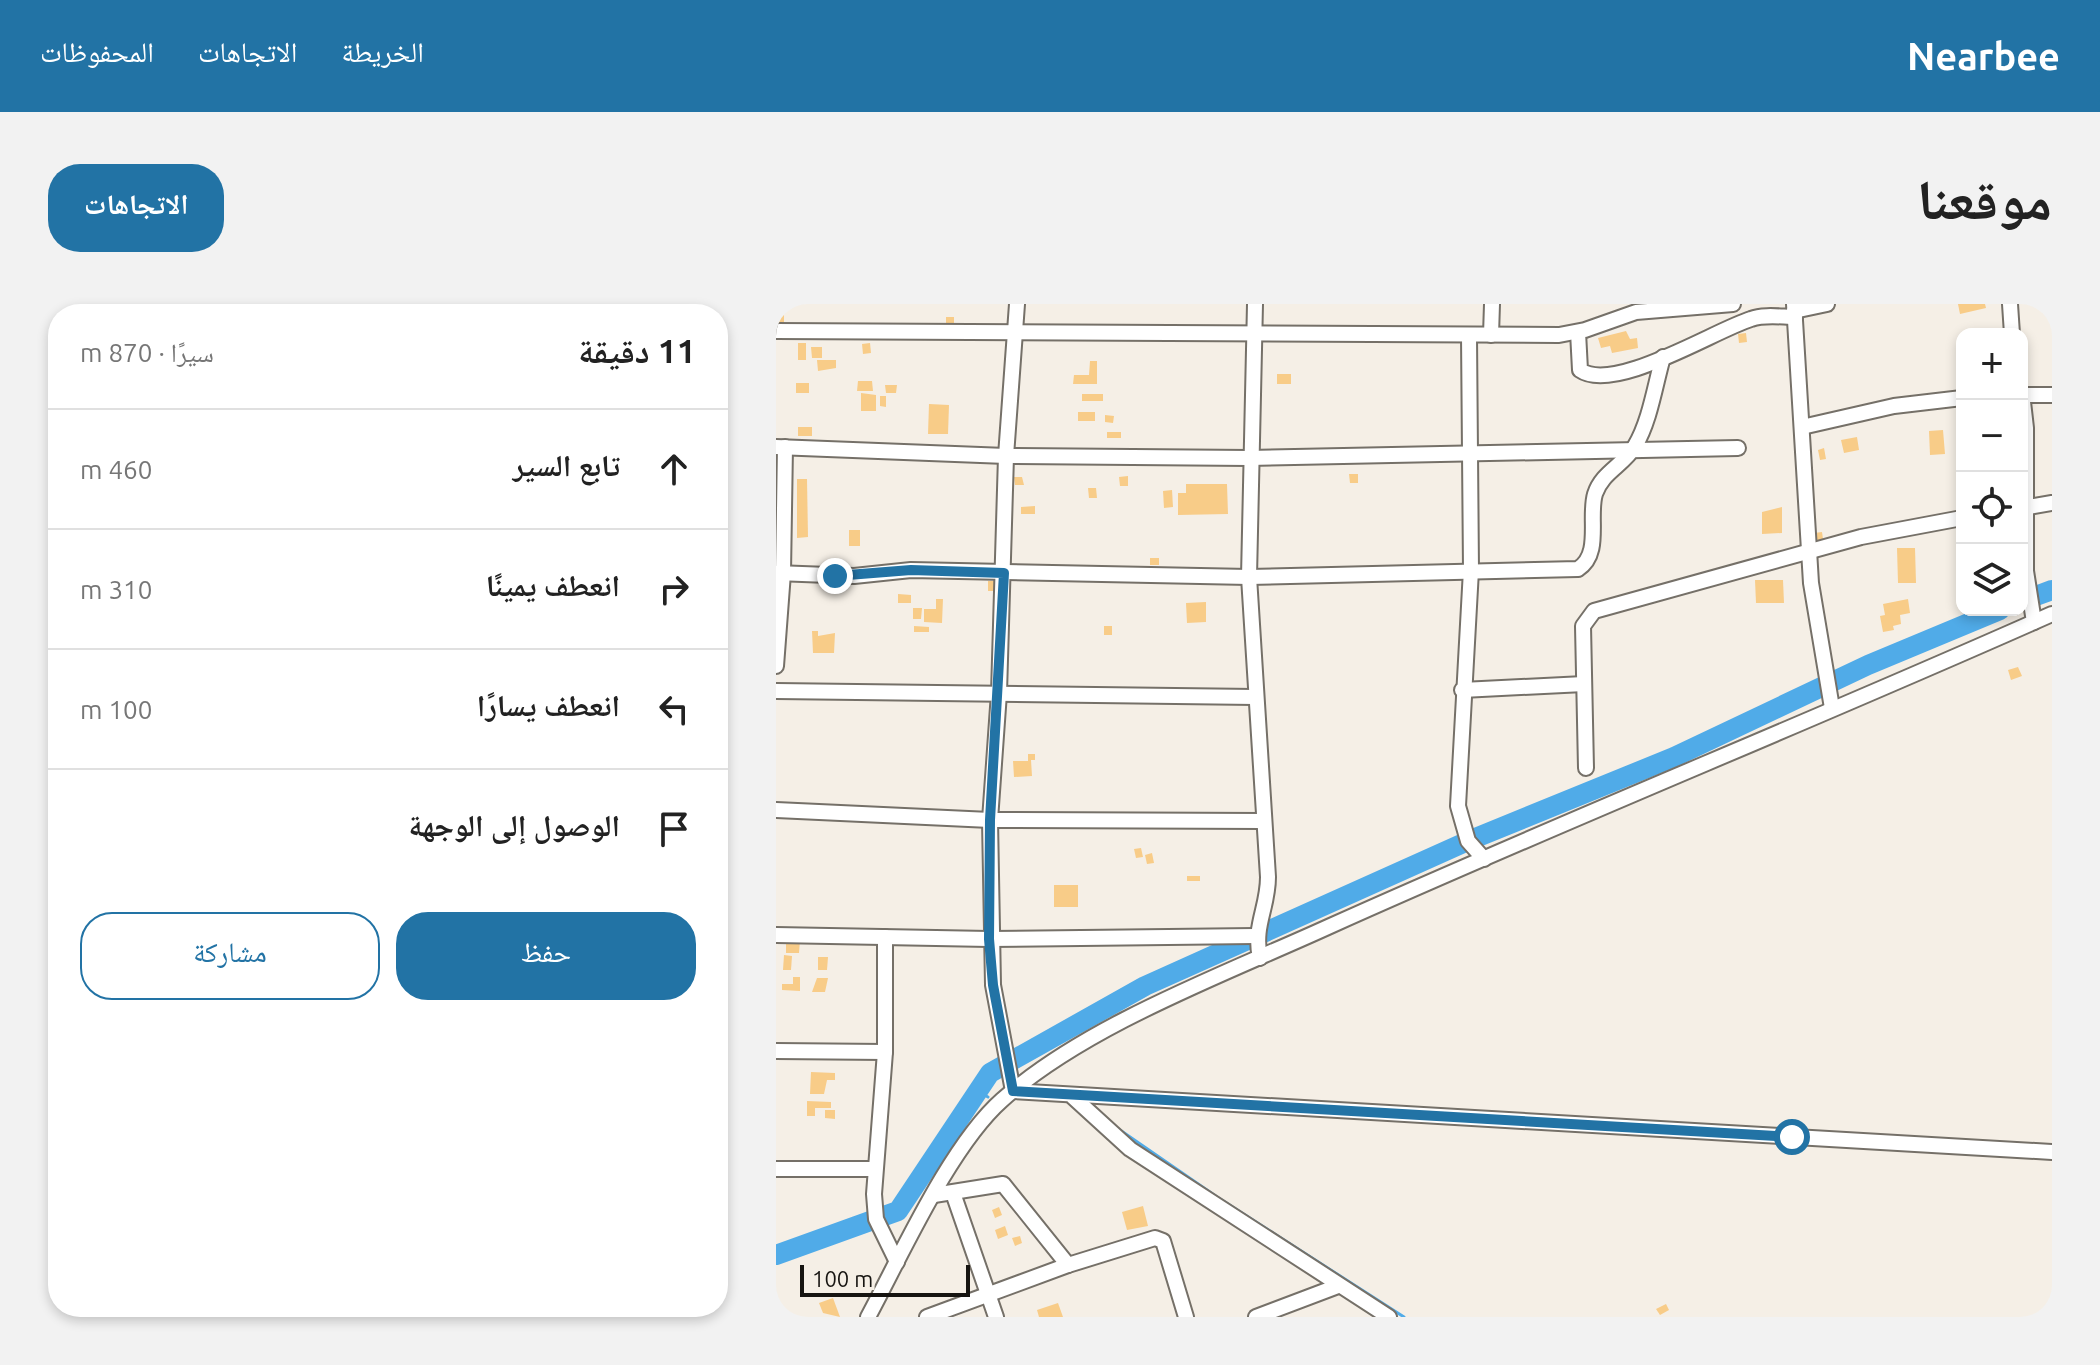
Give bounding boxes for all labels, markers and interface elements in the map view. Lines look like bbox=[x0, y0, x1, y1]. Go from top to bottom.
text: Nearbee bbox=[1907, 35, 2060, 77]
text: المحفوظات bbox=[40, 36, 154, 67]
text: الاتجاهات bbox=[198, 36, 297, 67]
text: الخريطة bbox=[341, 36, 424, 67]
button: الاتجاهات bbox=[48, 164, 224, 252]
text: موقعنا bbox=[1917, 168, 2052, 231]
map controls bbox=[1956, 328, 2028, 616]
button: + bbox=[1956, 328, 2028, 400]
text: 11 دقيقة bbox=[578, 331, 696, 369]
text: سيرًا · 870 m bbox=[80, 338, 214, 367]
button: − bbox=[1956, 400, 2028, 472]
icon: ahead bbox=[652, 447, 696, 491]
text: تابع السير bbox=[513, 448, 620, 482]
text: 460 m bbox=[80, 455, 152, 484]
button: locate bbox=[1956, 472, 2028, 544]
button: layers bbox=[1956, 544, 2028, 616]
route end bbox=[817, 558, 853, 594]
icon: right bbox=[652, 567, 696, 611]
text: انعطف يمينًا bbox=[486, 568, 620, 602]
text: 310 m bbox=[80, 575, 152, 604]
icon: left bbox=[652, 687, 696, 731]
text: انعطف يسارًا bbox=[477, 688, 620, 722]
text: 100 m bbox=[80, 695, 152, 724]
icon: arrive bbox=[652, 807, 696, 851]
text: الوصول إلى الوجهة bbox=[409, 808, 620, 842]
button: مشاركة bbox=[80, 912, 380, 1000]
button: حفظ bbox=[396, 912, 696, 1000]
route start bbox=[1774, 1119, 1810, 1155]
scale bar bbox=[800, 1261, 970, 1297]
text: 100 m bbox=[812, 1266, 873, 1291]

